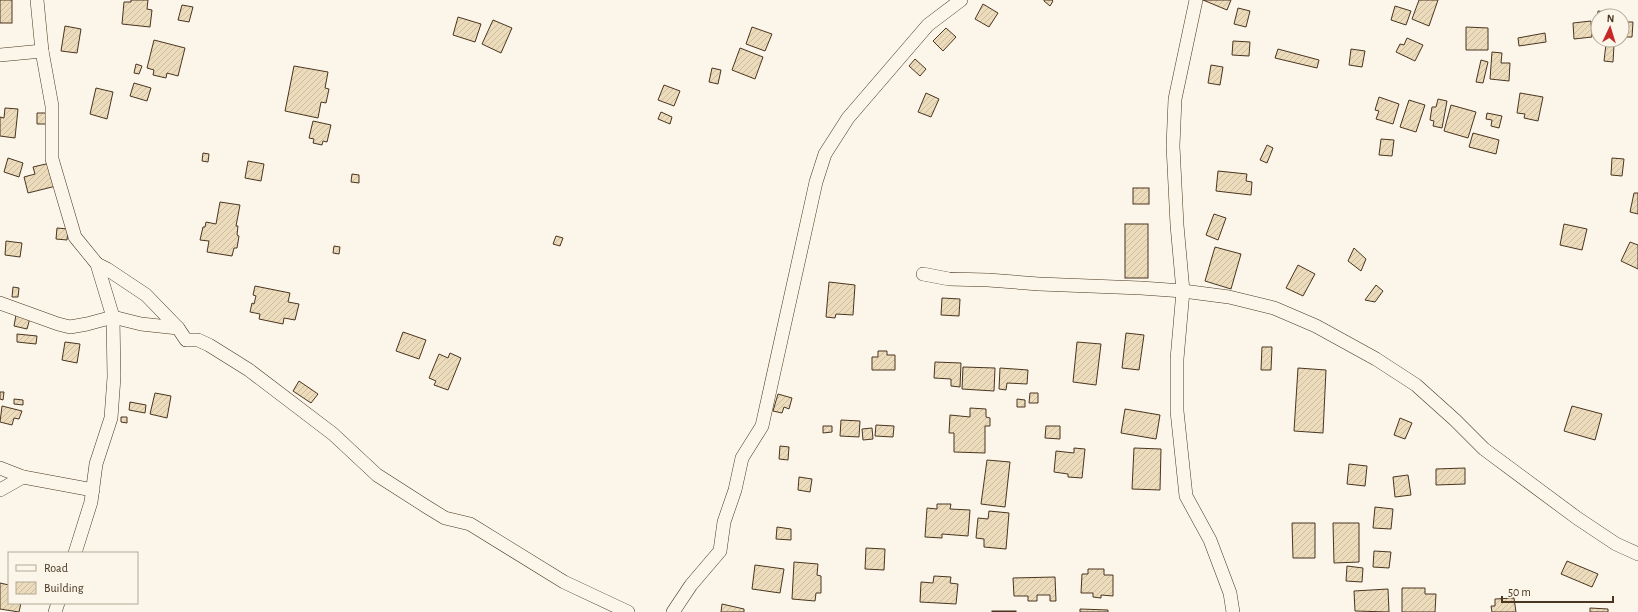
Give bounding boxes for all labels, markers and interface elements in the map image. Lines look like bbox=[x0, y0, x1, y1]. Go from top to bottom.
north arrow bbox=[1590, 8, 1630, 48]
text: N bbox=[1606, 13, 1615, 24]
legend bbox=[8, 552, 138, 604]
text: Road bbox=[44, 562, 68, 574]
scale bar bbox=[1502, 578, 1613, 604]
text: Building bbox=[44, 582, 84, 594]
text: 50 m bbox=[1508, 586, 1531, 598]

